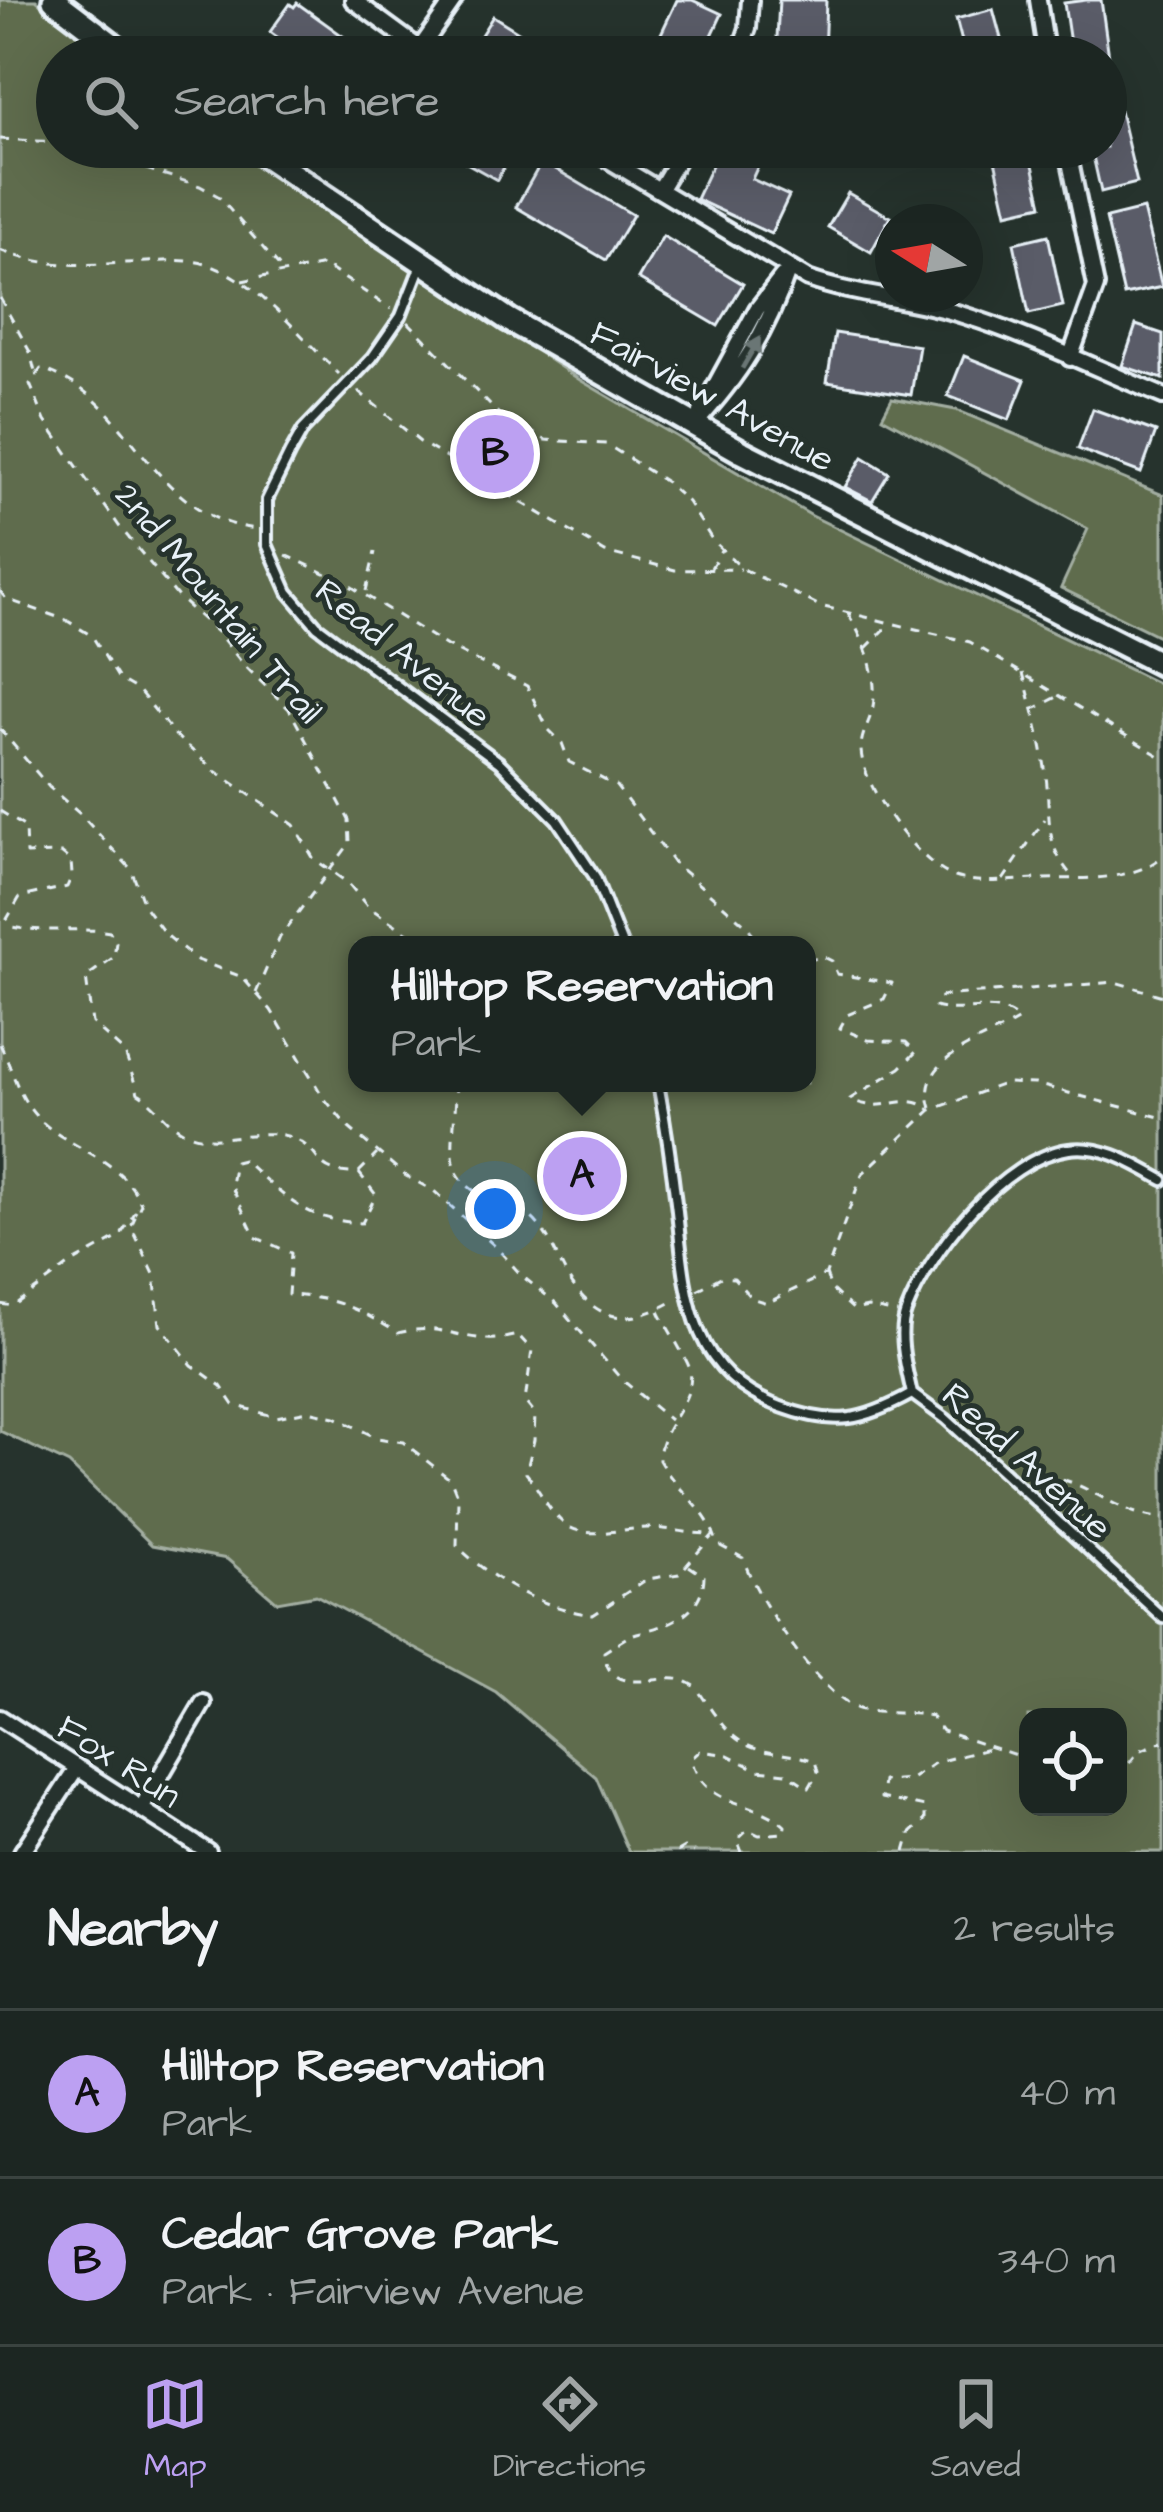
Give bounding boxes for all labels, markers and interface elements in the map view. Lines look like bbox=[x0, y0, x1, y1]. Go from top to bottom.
search box bbox=[36, 36, 1127, 168]
icon: search bbox=[78, 69, 144, 135]
text: Search here bbox=[174, 71, 440, 133]
north arrow bbox=[875, 204, 983, 312]
street label: Fairview Avenue bbox=[580, 309, 843, 486]
one-way arrow bbox=[740, 336, 761, 370]
pin: B bbox=[456, 409, 534, 499]
street label: 2nd Mountain Trail bbox=[102, 472, 334, 735]
street label: Read Avenue bbox=[303, 567, 501, 741]
popup bbox=[348, 936, 816, 1092]
text: Hilltop Reservation bbox=[391, 956, 773, 1018]
text: Park bbox=[391, 1018, 481, 1072]
pin: A bbox=[543, 1131, 621, 1221]
your location bbox=[465, 1179, 525, 1239]
street label: Read Avenue bbox=[930, 1372, 1123, 1552]
street label: Fox Run bbox=[47, 1703, 191, 1821]
map controls bbox=[1019, 1708, 1127, 1816]
button: locate bbox=[1019, 1708, 1127, 1816]
text: Nearby bbox=[48, 1895, 218, 1966]
text: 2 results bbox=[954, 1903, 1115, 1957]
text: Hilltop Reservation bbox=[162, 2036, 544, 2098]
text: A bbox=[75, 2067, 99, 2121]
text: 40 m bbox=[1018, 2067, 1115, 2121]
text: Park bbox=[162, 2098, 252, 2152]
text: Cedar Grove Park bbox=[162, 2204, 558, 2266]
text: B bbox=[73, 2235, 101, 2289]
text: 340 m bbox=[998, 2235, 1115, 2289]
text: Park · Fairview Avenue bbox=[162, 2266, 584, 2320]
tab: Map bbox=[142, 2371, 208, 2489]
tab: Directions bbox=[493, 2371, 646, 2489]
tab: Saved bbox=[931, 2371, 1021, 2489]

